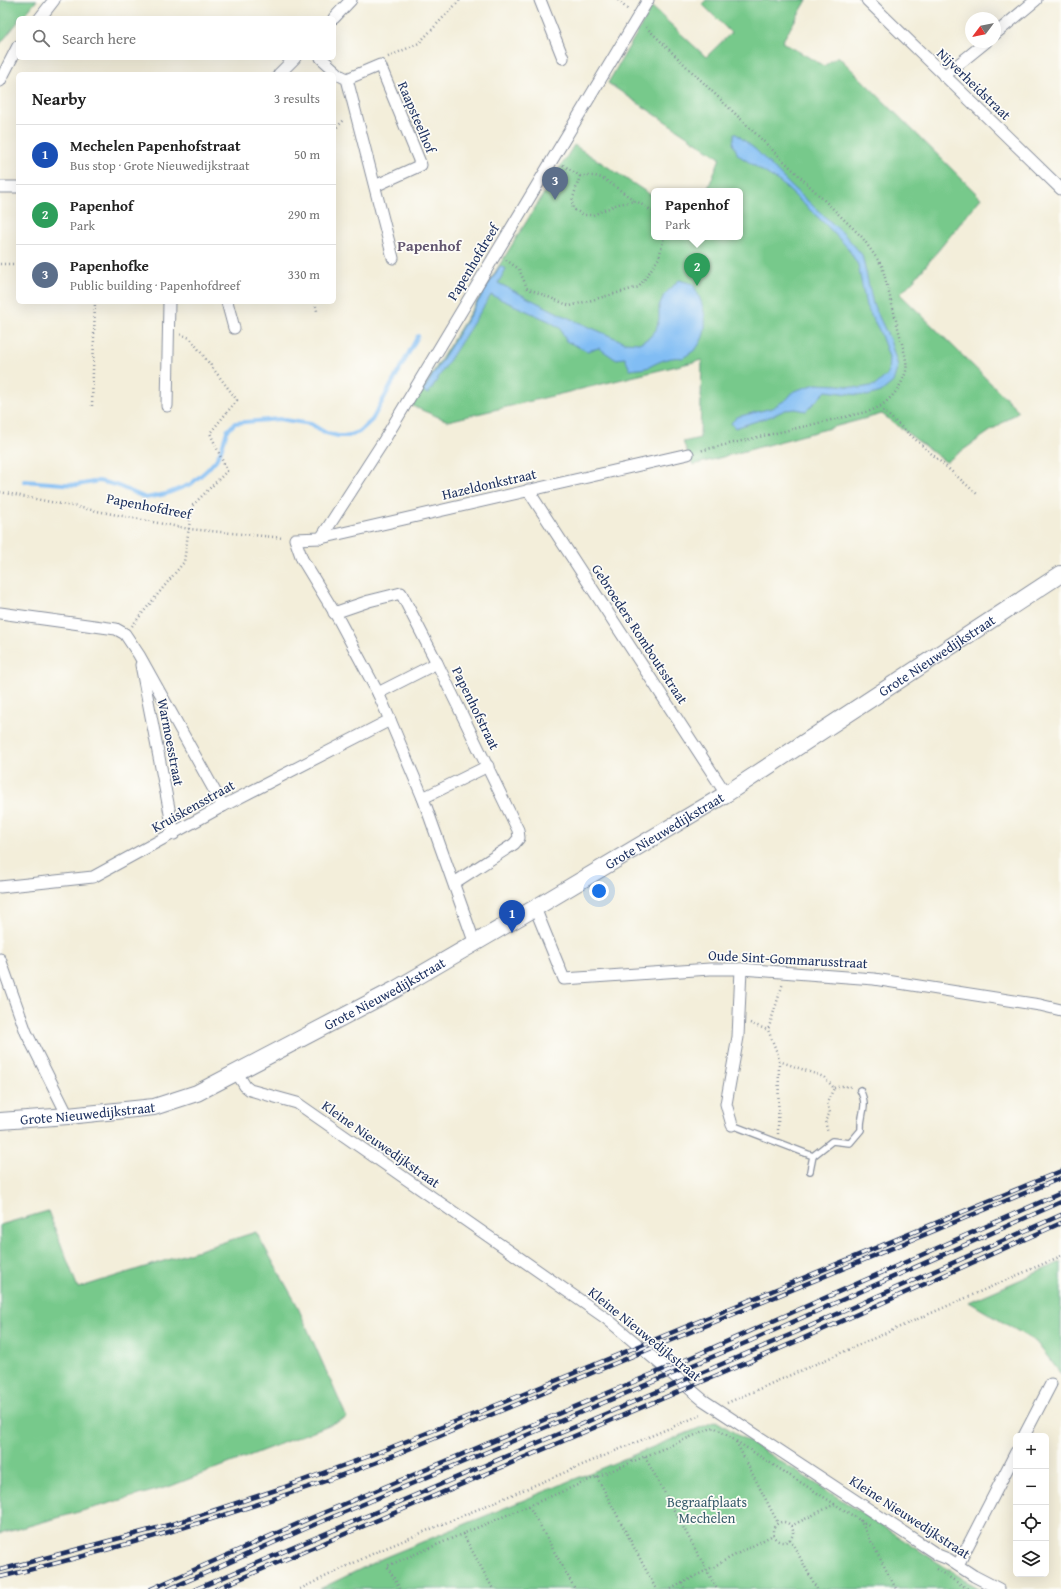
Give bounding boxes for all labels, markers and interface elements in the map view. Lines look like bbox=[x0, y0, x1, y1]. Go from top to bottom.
north arrow bbox=[965, 12, 1001, 48]
search box bbox=[16, 16, 336, 60]
icon: search bbox=[30, 27, 52, 49]
text: Search here bbox=[62, 28, 136, 49]
street label: Nijverheidstraat bbox=[933, 43, 1016, 125]
street label: Raapsteelhof bbox=[393, 78, 442, 157]
text: Nearby bbox=[32, 86, 86, 111]
text: 3 results bbox=[274, 89, 320, 108]
text: Mechelen Papenhofstraat bbox=[70, 135, 241, 156]
text: 1 bbox=[42, 145, 48, 164]
text: 50 m bbox=[294, 145, 320, 164]
text: Bus stop · Grote Nieuwedijkstraat bbox=[70, 156, 250, 175]
pin: 3 bbox=[542, 167, 568, 200]
popup bbox=[651, 188, 743, 240]
text: Papenhof bbox=[665, 194, 729, 215]
text: Papenhof bbox=[70, 195, 133, 216]
text: 2 bbox=[42, 205, 48, 224]
text: 290 m bbox=[288, 205, 320, 224]
text: Park bbox=[665, 215, 690, 234]
text: Park bbox=[70, 216, 95, 235]
street label: Papenhofdreef bbox=[442, 219, 505, 304]
district label: Papenhof bbox=[397, 235, 462, 256]
pin: 2 bbox=[684, 253, 710, 286]
text: Papenhofke bbox=[70, 255, 149, 276]
text: 3 bbox=[42, 265, 48, 284]
text: 330 m bbox=[288, 265, 320, 284]
text: Public building · Papenhofdreef bbox=[70, 276, 240, 295]
street label: Hazeldonkstraat bbox=[440, 463, 538, 505]
street label: Papenhofdreef bbox=[105, 488, 195, 524]
street label: Gebroeders Romboutsstraat bbox=[587, 560, 693, 708]
street label: Grote Nieuwedijkstraat bbox=[875, 610, 999, 701]
street label: Papenhofstraat bbox=[447, 663, 505, 753]
street label: Warmoesstraat bbox=[153, 697, 189, 788]
street label: Kruiskensstraat bbox=[148, 775, 238, 837]
street label: Grote Nieuwedijkstraat bbox=[601, 787, 728, 874]
your location bbox=[589, 881, 609, 901]
pin: 1 bbox=[499, 900, 525, 933]
street label: Oude Sint-Gommarusstraat bbox=[708, 945, 868, 973]
street label: Grote Nieuwedijkstraat bbox=[320, 952, 449, 1035]
street label: Kleine Nieuwedijkstraat bbox=[318, 1096, 444, 1192]
street label: Grote Nieuwedijkstraat bbox=[19, 1097, 156, 1129]
street label: Kleine Nieuwedijkstraat bbox=[584, 1282, 706, 1386]
map controls bbox=[1013, 1433, 1049, 1577]
button: + bbox=[1013, 1433, 1049, 1469]
button: − bbox=[1013, 1469, 1049, 1505]
street label: Kleine Nieuwedijkstraat bbox=[846, 1470, 974, 1564]
park label: Begraafplaats Mechelen bbox=[667, 1492, 747, 1528]
button: locate bbox=[1013, 1505, 1049, 1541]
button: layers bbox=[1013, 1541, 1049, 1577]

